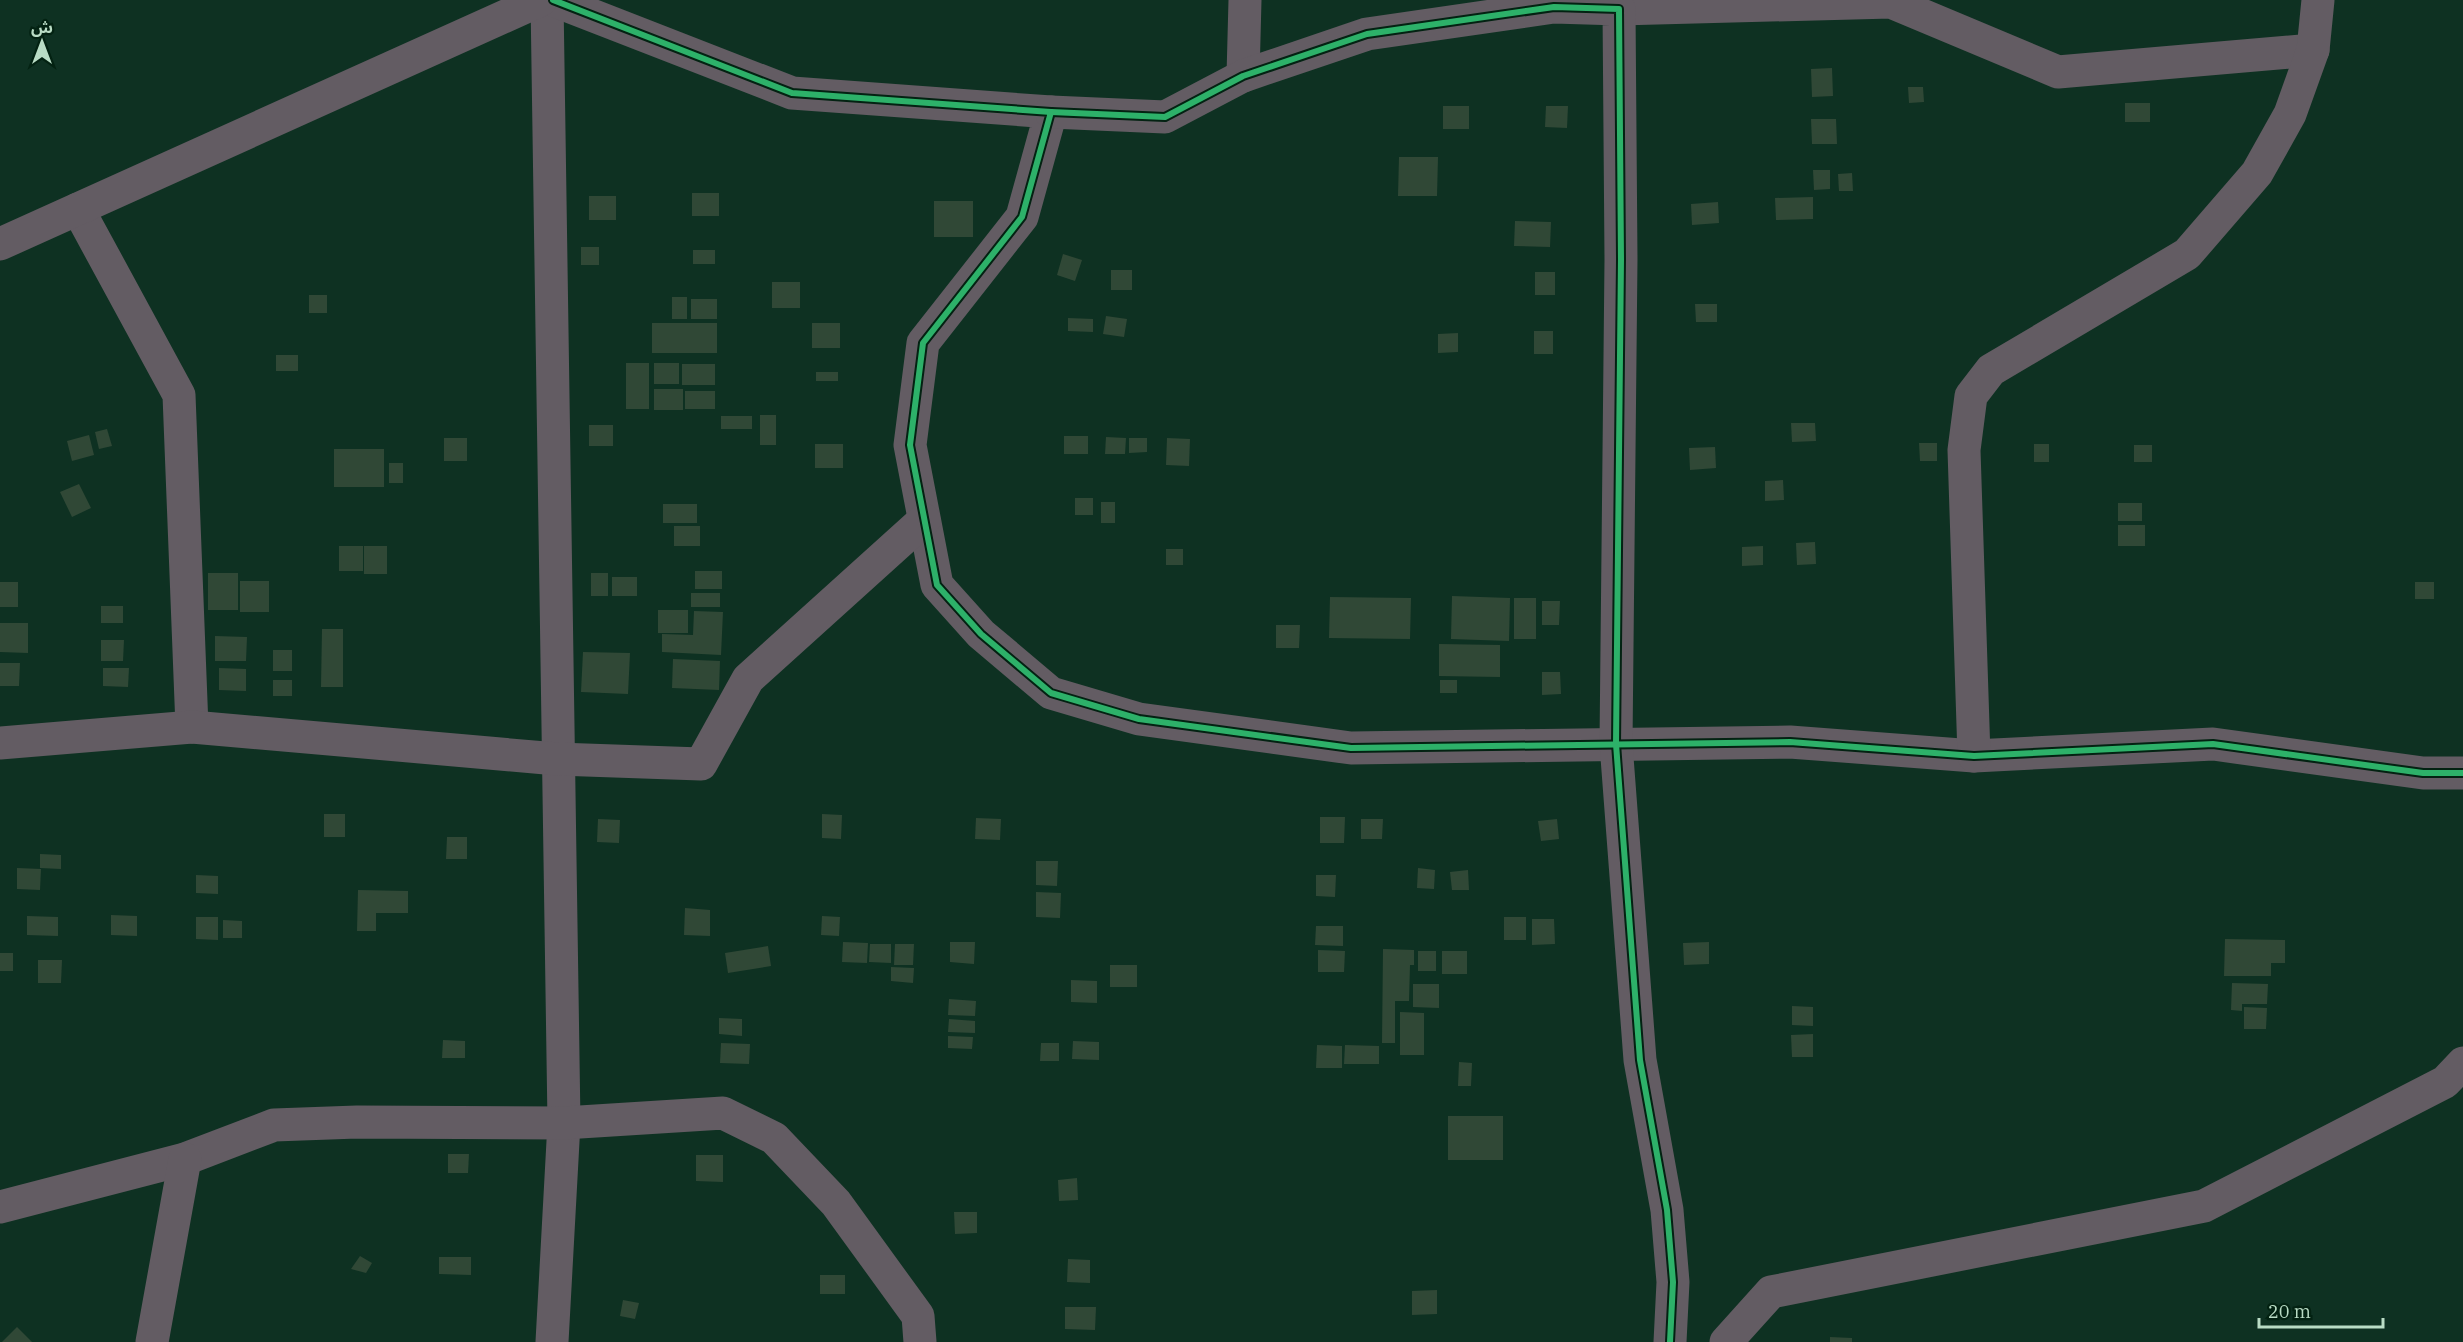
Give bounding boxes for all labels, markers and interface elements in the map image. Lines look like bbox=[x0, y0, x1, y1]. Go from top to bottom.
north arrow bbox=[12, 12, 72, 72]
text: ش bbox=[31, 17, 53, 37]
scale bar bbox=[2259, 1291, 2384, 1329]
text: 20 m bbox=[2268, 1300, 2311, 1323]

